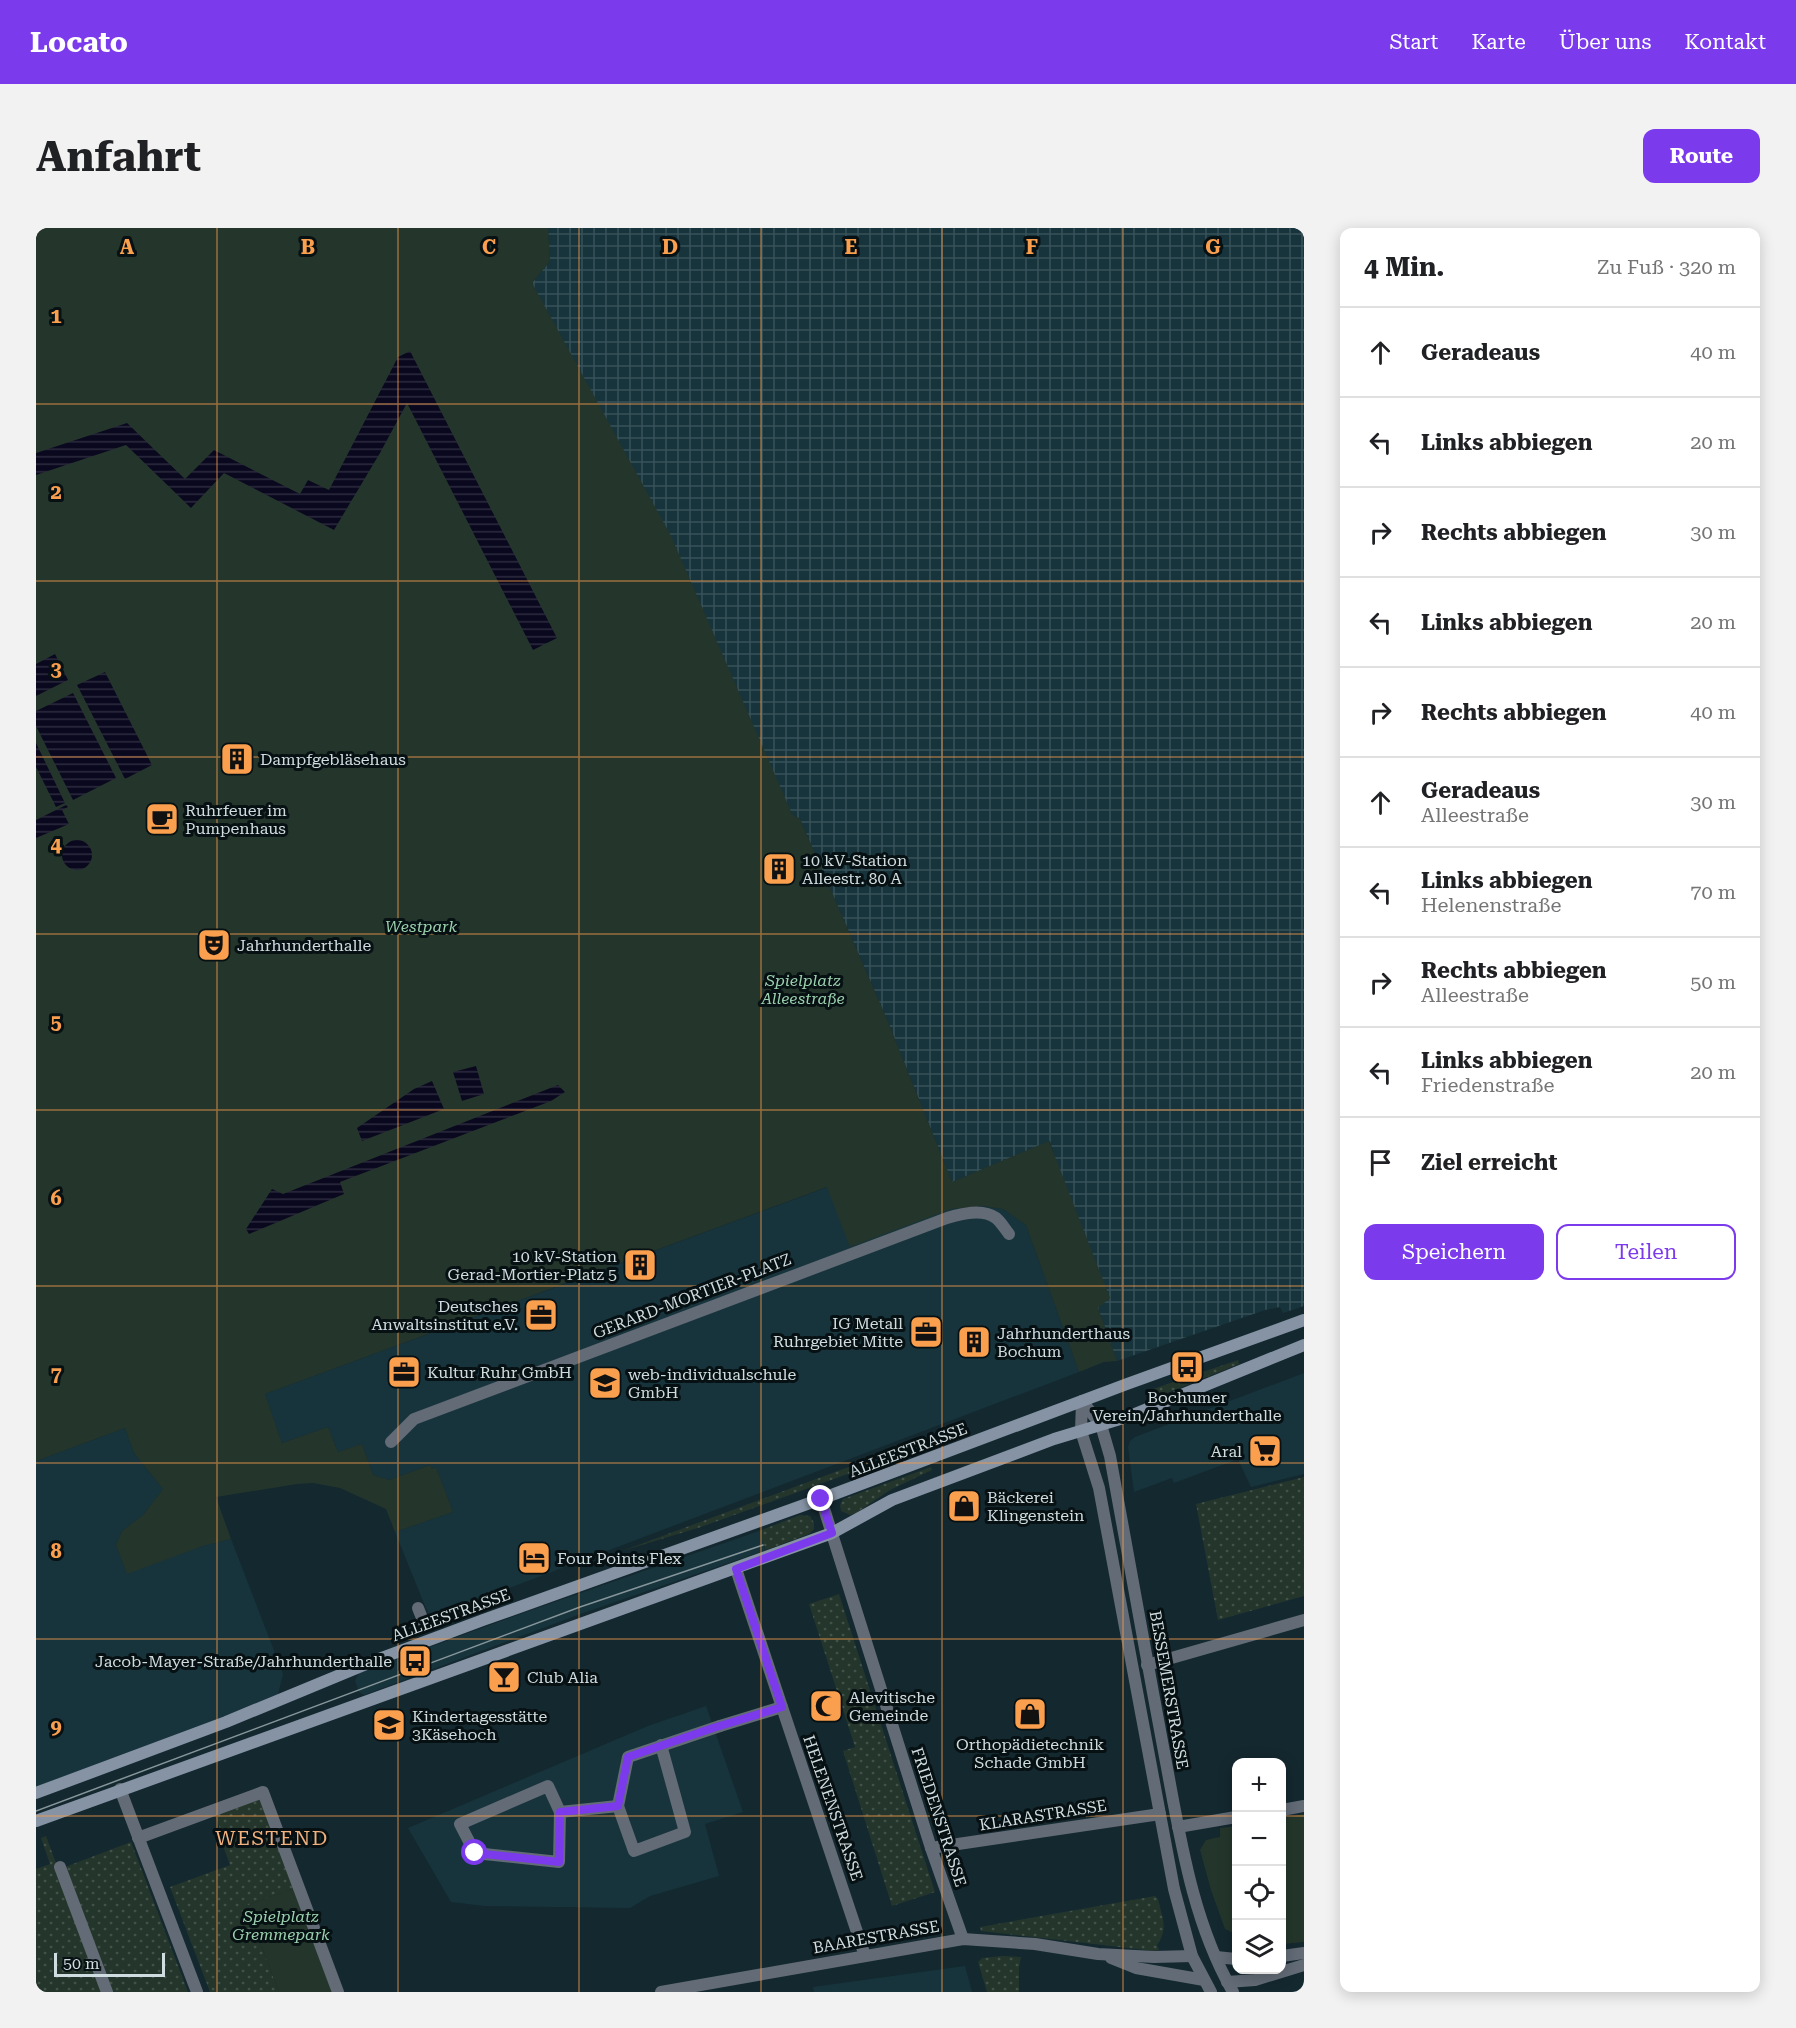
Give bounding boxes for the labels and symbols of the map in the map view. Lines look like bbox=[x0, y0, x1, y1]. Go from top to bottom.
text: A bbox=[120, 235, 135, 259]
text: B bbox=[301, 235, 315, 259]
text: C bbox=[482, 235, 496, 259]
text: D bbox=[662, 235, 678, 259]
text: E bbox=[845, 235, 858, 259]
text: F bbox=[1026, 235, 1038, 259]
text: G bbox=[1205, 235, 1221, 259]
text: 1 bbox=[50, 304, 62, 328]
text: 2 bbox=[50, 480, 62, 504]
text: 3 bbox=[50, 657, 62, 681]
building icon: Dampfgebläsehaus bbox=[219, 741, 255, 777]
place label: Dampfgebläsehaus bbox=[260, 750, 406, 769]
cafe icon: Ruhrfeuer im Pumpenhaus bbox=[144, 801, 180, 837]
place label: Ruhrfeuer im Pumpenhaus bbox=[185, 801, 287, 838]
text: 4 bbox=[50, 833, 62, 857]
building icon: 10 kV-Station Alleestr. 80 A bbox=[761, 851, 797, 887]
place label: 10 kV-Station Alleestr. 80 A bbox=[802, 851, 907, 888]
park label: Westpark bbox=[385, 917, 457, 936]
theatre icon: Jahrhunderthalle bbox=[196, 927, 232, 963]
place label: Jahrhunderthalle bbox=[237, 936, 371, 955]
park label: Spielplatz Alleestraße bbox=[760, 971, 845, 1008]
text: 5 bbox=[50, 1010, 62, 1034]
text: 6 bbox=[50, 1186, 62, 1210]
place label: 10 kV-Station Gerad-Mortier-Platz 5 bbox=[448, 1247, 617, 1284]
building icon: 10 kV-Station Gerad-Mortier-Platz 5 bbox=[622, 1247, 658, 1283]
street label: GERARD-MORTIER-PLATZ bbox=[590, 1249, 794, 1343]
place label: Deutsches Anwaltsinstitut e.V. bbox=[371, 1297, 518, 1334]
office icon: Deutsches Anwaltsinstitut e.V. bbox=[523, 1297, 559, 1333]
place label: IG Metall Ruhrgebiet Mitte bbox=[773, 1314, 903, 1351]
office icon: IG Metall Ruhrgebiet Mitte bbox=[908, 1314, 944, 1350]
building icon: Jahrhunderthaus Bochum bbox=[956, 1324, 992, 1360]
place label: Jahrhunderthaus Bochum bbox=[997, 1324, 1130, 1361]
bus stop icon: Bochumer Verein/Jahrhunderthalle bbox=[1169, 1349, 1205, 1385]
office icon: Kultur Ruhr GmbH bbox=[386, 1354, 422, 1390]
text: 7 bbox=[50, 1362, 62, 1386]
place label: Kultur Ruhr GmbH bbox=[427, 1363, 572, 1382]
school or university icon: web-individualschule GmbH bbox=[587, 1365, 623, 1401]
place label: web-individualschule GmbH bbox=[628, 1365, 796, 1402]
place label: Bochumer Verein/Jahrhunderthalle bbox=[1092, 1388, 1282, 1425]
street label: ALLEESTRASSE bbox=[846, 1419, 970, 1481]
supermarket icon: Aral bbox=[1247, 1433, 1283, 1469]
place label: Aral bbox=[1211, 1442, 1242, 1461]
route end bbox=[807, 1485, 833, 1511]
shop icon: Bäckerei Klingenstein bbox=[946, 1488, 982, 1524]
place label: Bäckerei Klingenstein bbox=[987, 1488, 1084, 1525]
text: 8 bbox=[50, 1539, 62, 1563]
hotel icon: Four Points Flex bbox=[516, 1540, 552, 1576]
place label: Four Points Flex bbox=[557, 1549, 682, 1568]
street label: ALLEESTRASSE bbox=[389, 1585, 513, 1645]
street label: BESSEMERSTRASSE bbox=[1146, 1609, 1192, 1771]
bus stop icon: Jacob-Mayer-Straße/Jahrhunderthalle bbox=[397, 1643, 433, 1679]
place label: Jacob-Mayer-Straße/Jahrhunderthalle bbox=[95, 1652, 392, 1671]
bar icon: Club Alia bbox=[486, 1659, 522, 1695]
place label: Club Alia bbox=[527, 1668, 598, 1687]
mosque icon: Alevitische Gemeinde bbox=[808, 1688, 844, 1724]
place label: Alevitische Gemeinde bbox=[849, 1688, 935, 1725]
shop icon: Orthopädietechnik Schade GmbH bbox=[1012, 1696, 1048, 1732]
school or university icon: Kindertagesstätte 3Käsehoch bbox=[371, 1707, 407, 1743]
place label: Kindertagesstätte 3Käsehoch bbox=[412, 1707, 547, 1744]
text: 9 bbox=[50, 1715, 62, 1739]
street label: HELENENSTRASSE bbox=[799, 1733, 867, 1883]
place label: Orthopädietechnik Schade GmbH bbox=[956, 1735, 1104, 1772]
street label: FRIEDENSTRASSE bbox=[907, 1745, 971, 1889]
street label: KLARASTRASSE bbox=[978, 1796, 1108, 1834]
district label: WESTEND bbox=[215, 1826, 329, 1850]
route start bbox=[461, 1839, 487, 1865]
park label: Spielplatz Gremmepark bbox=[232, 1907, 330, 1944]
street label: BAARESTRASSE bbox=[811, 1917, 941, 1957]
scale bar bbox=[54, 1950, 165, 1978]

